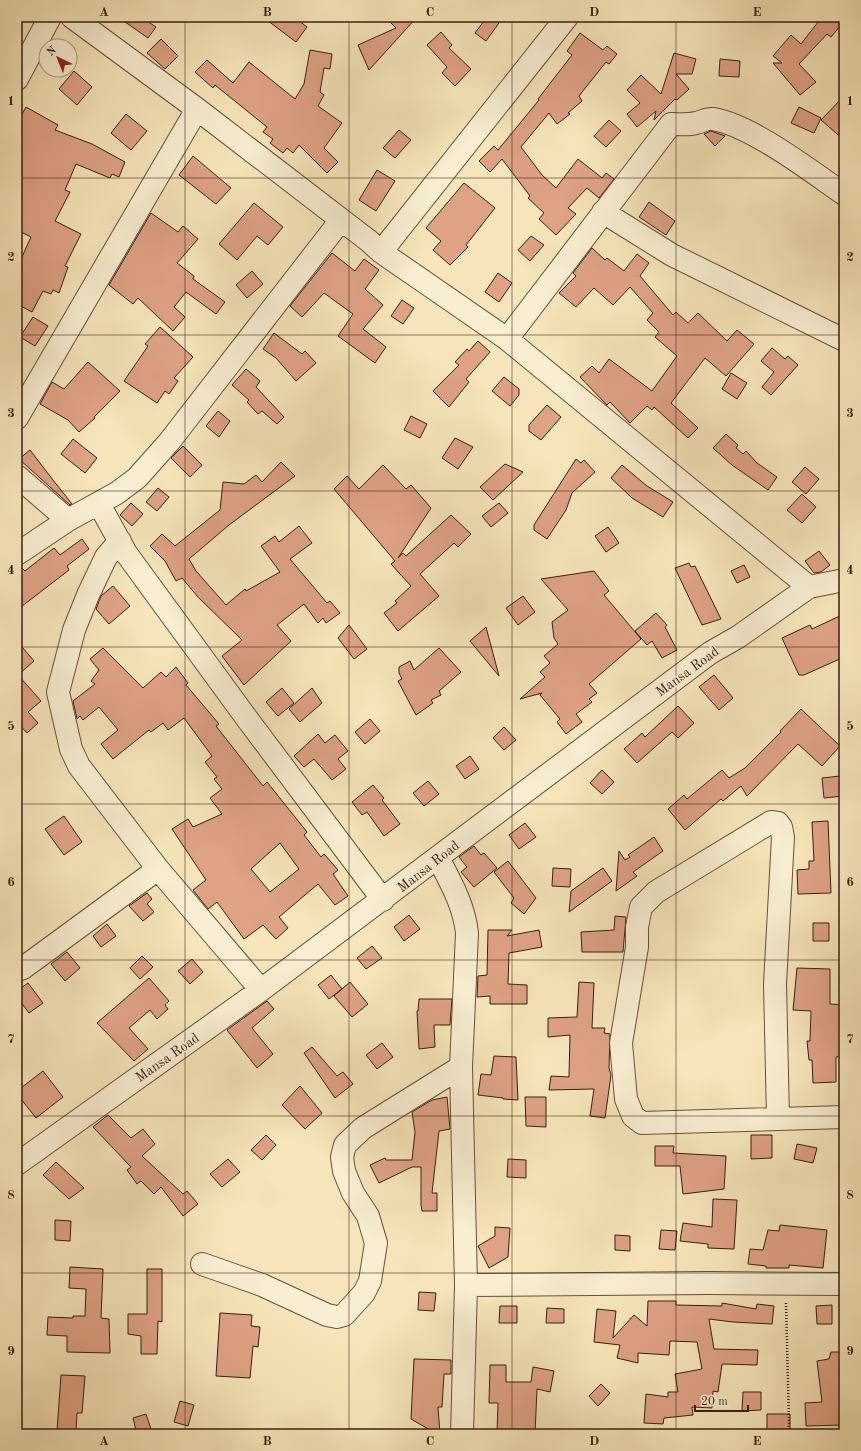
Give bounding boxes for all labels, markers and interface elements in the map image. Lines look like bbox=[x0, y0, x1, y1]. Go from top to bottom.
text: A bbox=[99, 6, 109, 19]
text: B bbox=[262, 6, 272, 19]
text: C bbox=[426, 6, 434, 19]
text: D bbox=[589, 6, 599, 19]
text: E bbox=[753, 6, 762, 19]
north arrow bbox=[38, 38, 78, 78]
text: N bbox=[45, 44, 59, 59]
text: 1 bbox=[7, 95, 15, 108]
text: 1 bbox=[846, 95, 854, 108]
text: 2 bbox=[7, 251, 15, 264]
text: 2 bbox=[846, 251, 854, 264]
text: 3 bbox=[7, 407, 15, 420]
text: 3 bbox=[846, 407, 854, 420]
text: 4 bbox=[7, 564, 15, 577]
text: 4 bbox=[846, 564, 854, 577]
street label: Mansa Road bbox=[653, 644, 722, 699]
text: 5 bbox=[7, 720, 15, 733]
text: 5 bbox=[846, 720, 854, 733]
street label: Mansa Road bbox=[395, 838, 462, 895]
text: 6 bbox=[7, 876, 15, 889]
text: 6 bbox=[846, 876, 854, 889]
street label: Mansa Road bbox=[133, 1031, 202, 1085]
text: 7 bbox=[7, 1033, 15, 1046]
text: 7 bbox=[846, 1033, 854, 1046]
text: 8 bbox=[7, 1189, 15, 1202]
text: 8 bbox=[846, 1189, 854, 1202]
text: 9 bbox=[7, 1345, 15, 1358]
text: 9 bbox=[846, 1345, 854, 1358]
scale bar bbox=[695, 1387, 748, 1413]
text: 20 m bbox=[701, 1396, 728, 1408]
text: A bbox=[99, 1435, 109, 1448]
text: B bbox=[262, 1435, 272, 1448]
text: C bbox=[426, 1435, 434, 1448]
text: D bbox=[589, 1435, 599, 1448]
text: E bbox=[753, 1435, 762, 1448]

